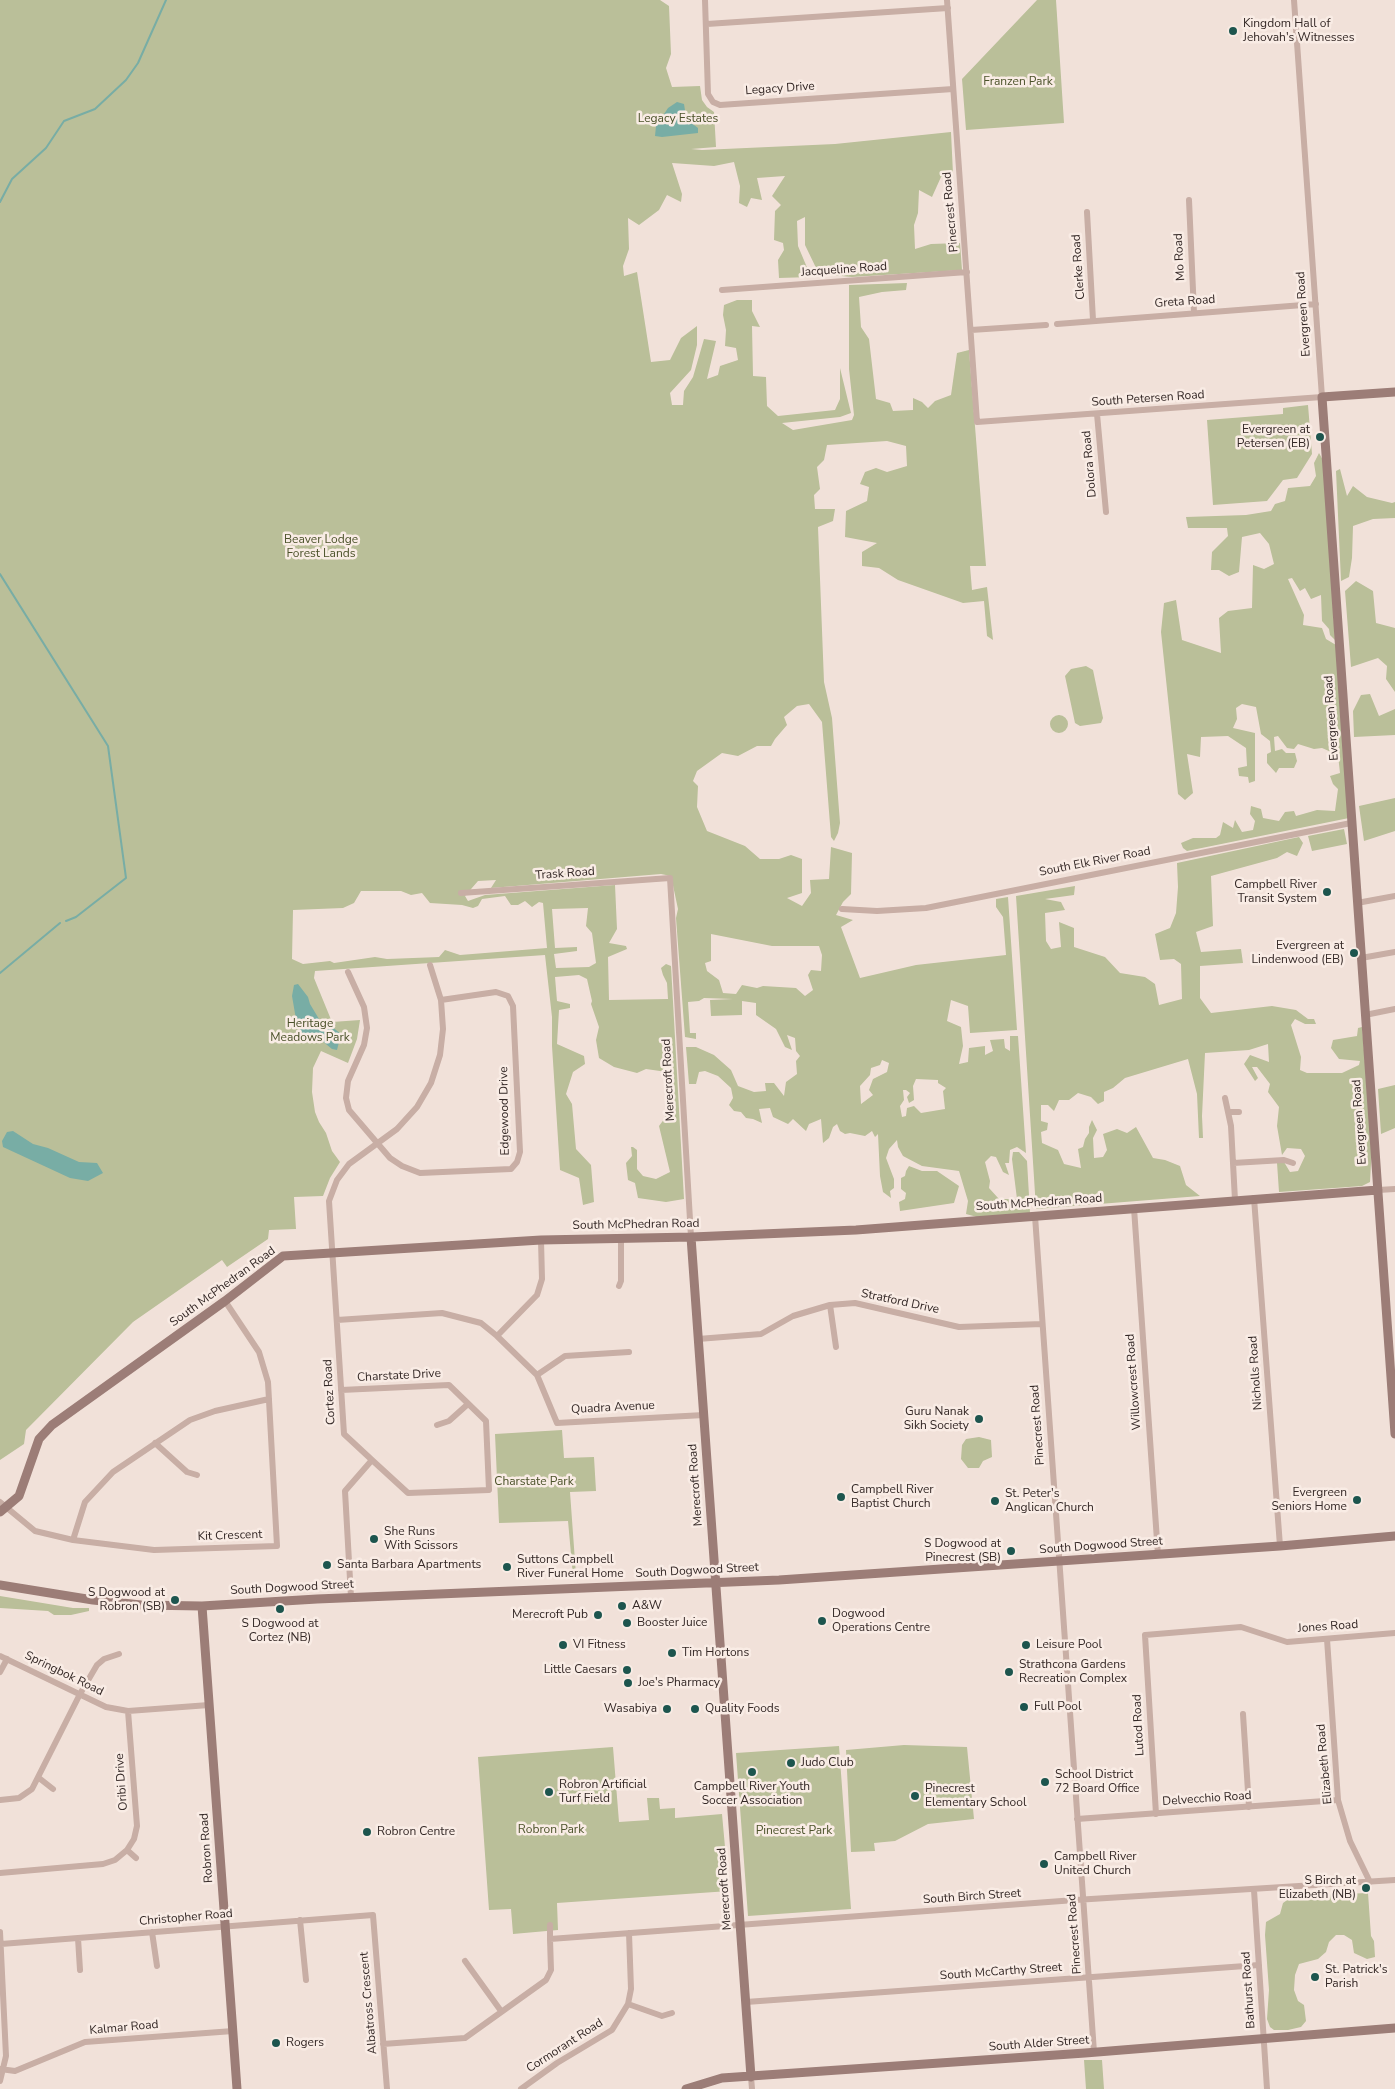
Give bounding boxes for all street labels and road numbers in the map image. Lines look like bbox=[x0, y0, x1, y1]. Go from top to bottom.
street label: Legacy Drive bbox=[745, 79, 815, 99]
street label: Pinecrest Road bbox=[940, 171, 962, 253]
street label: Mo Road bbox=[1172, 233, 1188, 281]
street label: Clerke Road bbox=[1070, 234, 1088, 300]
street label: Jacqueline Road bbox=[800, 260, 888, 280]
street label: Evergreen Road bbox=[1294, 271, 1314, 357]
street label: Greta Road bbox=[1154, 293, 1216, 311]
street label: South Petersen Road bbox=[1091, 388, 1205, 410]
street label: Dolora Road bbox=[1080, 430, 1100, 498]
street label: Evergreen Road bbox=[1322, 675, 1342, 761]
street label: South Elk River Road bbox=[1038, 844, 1152, 880]
street label: Trask Road bbox=[535, 865, 595, 883]
street label: Merecroft Road bbox=[660, 1038, 678, 1122]
street label: Edgewood Drive bbox=[497, 1066, 513, 1156]
street label: Evergreen Road bbox=[1350, 1079, 1370, 1165]
street label: South McPhedran Road bbox=[975, 1191, 1103, 1215]
street label: South McPhedran Road bbox=[572, 1217, 700, 1233]
street label: South McPhedran Road bbox=[167, 1244, 279, 1330]
street label: Stratford Drive bbox=[860, 1287, 940, 1317]
street label: Willowcrest Road bbox=[1123, 1333, 1145, 1431]
street label: Nicholls Road bbox=[1246, 1335, 1266, 1411]
street label: Cortez Road bbox=[321, 1359, 339, 1425]
street label: Charstate Drive bbox=[357, 1367, 441, 1385]
street label: Pinecrest Road bbox=[1028, 1384, 1048, 1466]
street label: Quadra Avenue bbox=[571, 1399, 655, 1417]
street label: Merecroft Road bbox=[686, 1443, 706, 1527]
street label: Kit Crescent bbox=[197, 1528, 263, 1544]
street label: South Dogwood Street bbox=[1039, 1535, 1163, 1557]
street label: South Dogwood Street bbox=[635, 1561, 759, 1581]
street label: South Dogwood Street bbox=[230, 1578, 354, 1598]
street label: Jones Road bbox=[1297, 1618, 1359, 1636]
street label: Springbok Road bbox=[22, 1649, 106, 1699]
street label: Lutod Road bbox=[1130, 1694, 1148, 1756]
street label: Elizabeth Road bbox=[1314, 1723, 1336, 1805]
street label: Oribi Drive bbox=[113, 1753, 131, 1811]
street label: Delvecchio Road bbox=[1162, 1789, 1252, 1809]
street label: Robron Road bbox=[197, 1812, 217, 1884]
street label: Merecroft Road bbox=[715, 1847, 735, 1931]
street label: South Birch Street bbox=[923, 1886, 1021, 1908]
street label: Pinecrest Road bbox=[1065, 1893, 1085, 1975]
street label: Christopher Road bbox=[139, 1907, 233, 1929]
street label: Albatross Crescent bbox=[357, 1951, 381, 2055]
street label: Bathurst Road bbox=[1239, 1951, 1259, 2029]
street label: South McCarthy Street bbox=[939, 1961, 1063, 1983]
street label: Cormorant Road bbox=[524, 2016, 606, 2076]
street label: Kalmar Road bbox=[89, 2018, 159, 2038]
street label: South Alder Street bbox=[988, 2033, 1090, 2055]

